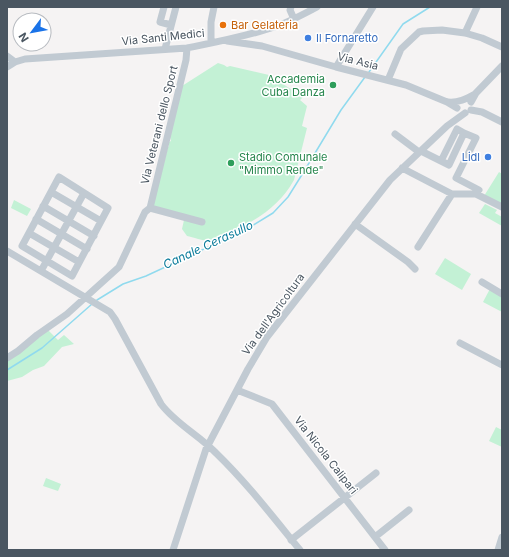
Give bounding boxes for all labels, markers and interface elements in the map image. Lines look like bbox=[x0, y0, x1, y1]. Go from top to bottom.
north arrow bbox=[12, 12, 52, 52]
place label: Bar Gelateria bbox=[231, 18, 298, 32]
marker: Bar Gelateria bbox=[218, 20, 228, 30]
street label: Via Santi Medici bbox=[121, 26, 205, 48]
text: N bbox=[15, 30, 32, 45]
place label: Il Fornaretto bbox=[316, 31, 379, 45]
marker: Il Fornaretto bbox=[303, 33, 313, 43]
street label: Via Asia bbox=[336, 49, 380, 73]
street label: Via Veterani dello Sport bbox=[137, 64, 181, 186]
place label: Accademia Cuba Danza bbox=[261, 72, 325, 99]
marker: Accademia Cuba Danza bbox=[328, 80, 338, 90]
place label: Stadio Comunale "Mimmo Rende" bbox=[239, 150, 328, 177]
place label: Lidl bbox=[462, 150, 480, 164]
marker: Lidl bbox=[483, 152, 493, 162]
marker: Stadio Comunale "Mimmo Rende" bbox=[226, 158, 236, 168]
water label: Canale Cerasullo bbox=[160, 217, 255, 272]
street label: Via dell'Agricoltura bbox=[239, 270, 307, 358]
street label: Via Nicola Calipari bbox=[291, 413, 361, 497]

